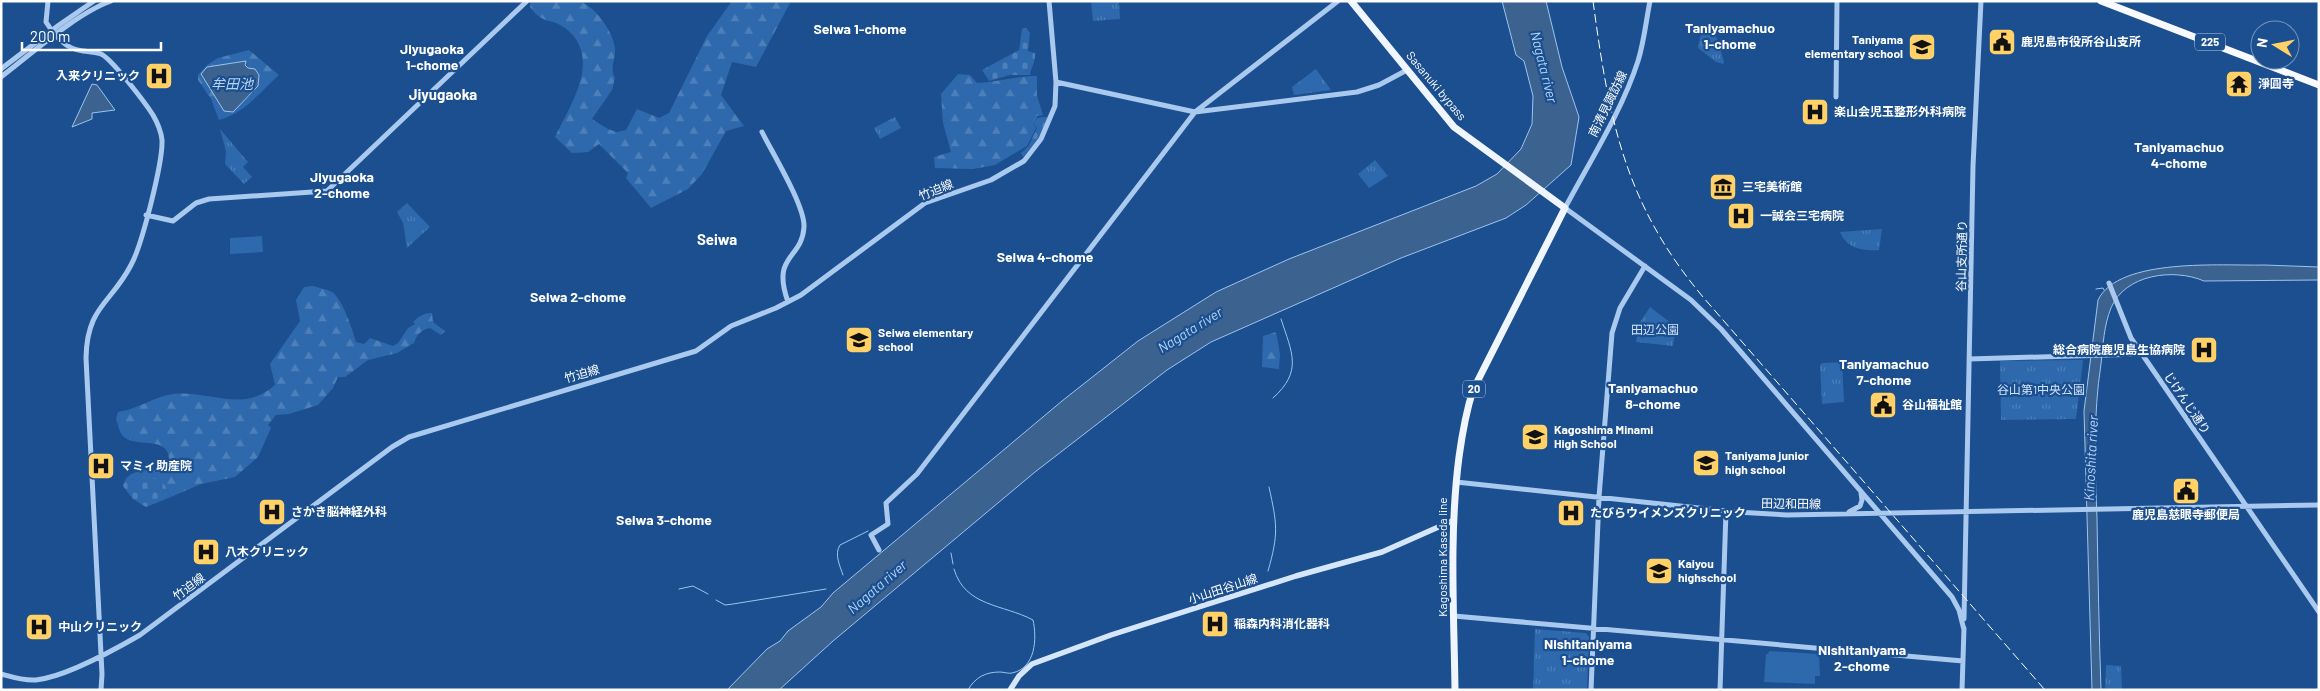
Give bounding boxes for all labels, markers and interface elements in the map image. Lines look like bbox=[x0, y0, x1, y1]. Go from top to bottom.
district label: Taniyamachuo 1-chome bbox=[1685, 19, 1775, 52]
scale bar bbox=[22, 20, 161, 52]
district label: Seiwa 1-chome bbox=[813, 20, 907, 37]
north arrow bbox=[2250, 20, 2300, 70]
text: 200 m bbox=[30, 27, 70, 45]
public building icon: 鹿児島市役所谷山支所 bbox=[1987, 27, 2017, 57]
water label: Nagata river bbox=[1527, 29, 1562, 105]
place label: Taniyama elementary school bbox=[1805, 32, 1903, 60]
school or university icon: Taniyama elementary school bbox=[1907, 32, 1937, 62]
place label: 鹿児島市役所谷山支所 bbox=[2021, 34, 2141, 48]
road number: 225 bbox=[2195, 34, 2225, 51]
text: N bbox=[2253, 37, 2271, 49]
district label: Jiyugaoka 1-chome bbox=[400, 40, 464, 73]
street label: Sasanuki bypass bbox=[1404, 48, 1470, 123]
hospital icon: 入来クリニック bbox=[144, 61, 174, 91]
place label: 入来クリニック bbox=[56, 68, 140, 82]
street label: 南清見諏訪線 bbox=[1585, 68, 1629, 139]
temple icon: 淨圓寺 bbox=[2224, 69, 2254, 99]
water label: 牟田池 bbox=[211, 75, 255, 92]
place label: 淨圓寺 bbox=[2258, 76, 2294, 90]
district label: Jiyugaoka bbox=[409, 85, 477, 103]
hospital icon: 楽山会児玉整形外科病院 bbox=[1800, 97, 1830, 127]
place label: 楽山会児玉整形外科病院 bbox=[1834, 104, 1966, 118]
district label: Taniyamachuo 4-chome bbox=[2134, 138, 2224, 171]
district label: Jiyugaoka 2-chome bbox=[310, 168, 374, 201]
museum icon: 三宅美術館 bbox=[1708, 172, 1738, 202]
street label: 竹迫線 bbox=[916, 176, 955, 202]
place label: 三宅美術館 bbox=[1742, 179, 1802, 193]
hospital icon: 一誠会三宅病院 bbox=[1726, 201, 1756, 231]
place label: 一誠会三宅病院 bbox=[1760, 208, 1844, 222]
street label: 谷山支所通り bbox=[1953, 220, 1969, 292]
district label: Seiwa bbox=[697, 230, 737, 248]
district label: Seiwa 4-chome bbox=[997, 248, 1094, 265]
district label: Seiwa 2-chome bbox=[530, 288, 626, 305]
water label: Nagata river bbox=[1154, 302, 1226, 356]
park label: 田辺公園 bbox=[1631, 322, 1679, 336]
school or university icon: Seiwa elementary school bbox=[844, 325, 874, 355]
place label: Seiwa elementary school bbox=[878, 325, 973, 353]
hospital icon: 総合病院鹿児島生協病院 bbox=[2189, 335, 2219, 365]
place label: 総合病院鹿児島生協病院 bbox=[2053, 342, 2185, 356]
district label: Taniyamachuo 7-chome bbox=[1839, 355, 1929, 388]
street label: 竹迫線 bbox=[562, 361, 601, 385]
street label: じげんじ通り bbox=[2162, 369, 2214, 436]
district label: Taniyamachuo 8-chome bbox=[1608, 379, 1698, 412]
road number: 20 bbox=[1463, 380, 1485, 398]
park label: 谷山第1中央公園 bbox=[1997, 382, 2085, 396]
public building icon: 谷山福祉館 bbox=[1868, 390, 1898, 420]
place label: 谷山福祉館 bbox=[1902, 397, 1962, 411]
water label: Kinoshita river bbox=[2080, 414, 2101, 501]
school or university icon: Kagoshima Minami High School bbox=[1520, 422, 1550, 452]
place label: Kagoshima Minami High School bbox=[1554, 422, 1653, 450]
school or university icon: Taniyama junior high school bbox=[1691, 448, 1721, 478]
place label: Taniyama junior high school bbox=[1725, 448, 1809, 476]
hospital icon: マミィ助産院 bbox=[86, 451, 116, 481]
place label: マミィ助産院 bbox=[120, 458, 192, 472]
public building icon: 鹿児島慈眼寺郵便局 bbox=[2171, 476, 2201, 506]
street label: 田辺和田線 bbox=[1761, 495, 1821, 511]
hospital icon: さかき脳神経外科 bbox=[257, 497, 287, 527]
street label: Kagoshima Kaseda line bbox=[1435, 497, 1449, 617]
hospital icon: たびらウイメンズクリニック bbox=[1556, 498, 1586, 528]
place label: さかき脳神経外科 bbox=[291, 504, 387, 518]
place label: たびらウイメンズクリニック bbox=[1590, 505, 1746, 519]
place label: 鹿児島慈眼寺郵便局 bbox=[2132, 507, 2240, 521]
district label: Seiwa 3-chome bbox=[616, 511, 712, 528]
hospital icon: 八木クリニック bbox=[191, 537, 221, 567]
place label: 八木クリニック bbox=[225, 544, 309, 558]
water label: Nagata river bbox=[844, 556, 911, 617]
school or university icon: Kaiyou highschool bbox=[1644, 556, 1674, 586]
place label: Kaiyou highschool bbox=[1678, 556, 1736, 584]
street label: 竹迫線 bbox=[170, 570, 207, 603]
street label: 小山田谷山線 bbox=[1186, 570, 1259, 606]
hospital icon: 稲森内科消化器科 bbox=[1200, 609, 1230, 639]
hospital icon: 中山クリニック bbox=[24, 612, 54, 642]
place label: 稲森内科消化器科 bbox=[1234, 616, 1330, 630]
place label: 中山クリニック bbox=[58, 619, 142, 633]
district label: Nishitaniyama 1-chome bbox=[1544, 635, 1632, 668]
district label: Nishitaniyama 2-chome bbox=[1818, 641, 1906, 674]

